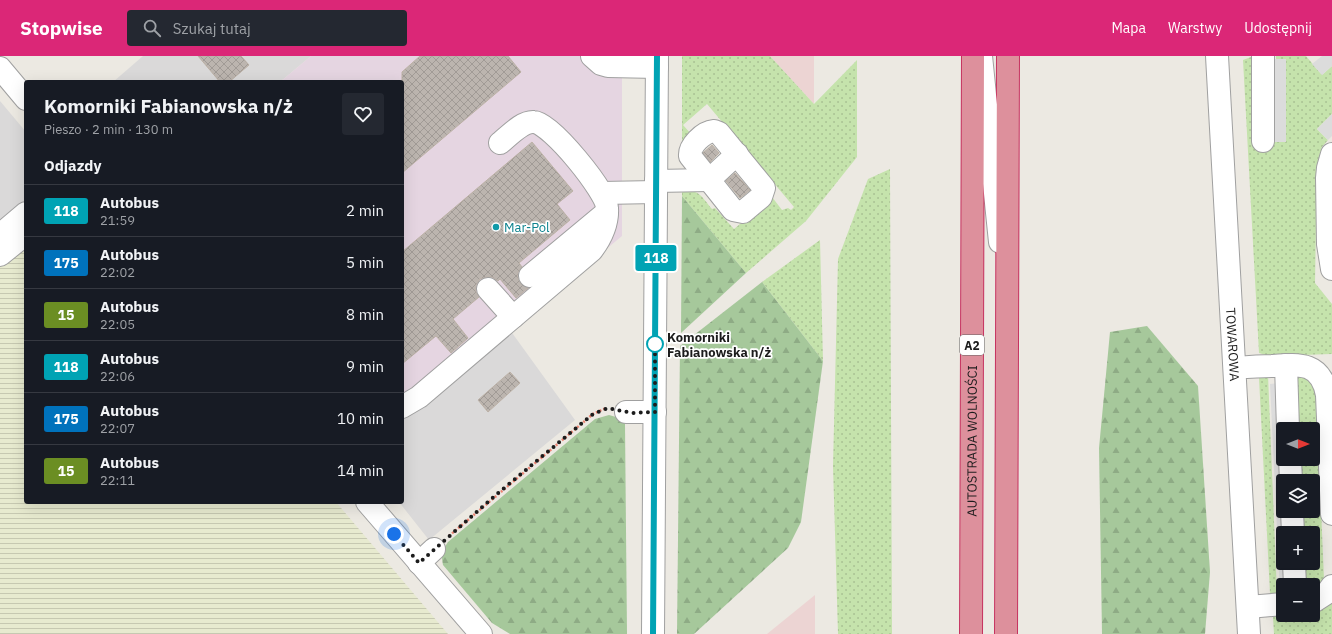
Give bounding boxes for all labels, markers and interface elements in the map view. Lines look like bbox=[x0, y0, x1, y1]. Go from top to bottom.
search box bbox=[127, 10, 407, 46]
text: Stopwise bbox=[20, 16, 103, 40]
icon: search bbox=[141, 17, 163, 39]
text: Szukaj tutaj bbox=[173, 19, 251, 38]
text: Mapa bbox=[1111, 19, 1146, 37]
text: Warstwy bbox=[1168, 19, 1222, 37]
text: Udostępnij bbox=[1244, 19, 1312, 37]
button: heart bbox=[342, 93, 384, 135]
text: Komorniki Fabianowska n/ż bbox=[44, 94, 293, 118]
text: Pieszo · 2 min · 130 m bbox=[44, 121, 173, 138]
text: Odjazdy bbox=[44, 156, 101, 175]
text: Autobus bbox=[100, 193, 159, 212]
text: 2 min bbox=[346, 201, 384, 220]
text: 118 bbox=[53, 202, 79, 220]
text: 21:59 bbox=[100, 212, 135, 229]
place label: Mar-Pol bbox=[504, 219, 550, 236]
marker: Mar-Pol bbox=[491, 222, 501, 232]
text: Autobus bbox=[100, 245, 159, 264]
line badge: 118 bbox=[633, 245, 679, 271]
text: 118 bbox=[643, 249, 669, 267]
text: 5 min bbox=[346, 253, 384, 272]
text: 175 bbox=[53, 254, 79, 272]
text: 22:02 bbox=[100, 264, 135, 281]
text: Autobus bbox=[100, 297, 159, 316]
text: 8 min bbox=[346, 305, 384, 324]
text: 15 bbox=[58, 306, 74, 324]
street label: TOWAROWA bbox=[1222, 307, 1244, 382]
text: 22:05 bbox=[100, 316, 135, 333]
place label: Komorniki Fabianowska n/ż bbox=[667, 329, 772, 361]
marker: Komorniki Fabianowska n/ż bbox=[646, 335, 664, 353]
road number: A2 bbox=[960, 335, 984, 355]
text: Autobus bbox=[100, 349, 159, 368]
text: 9 min bbox=[346, 357, 384, 376]
text: 118 bbox=[53, 358, 79, 376]
street label: AUTOSTRADA WOLNOŚCI bbox=[963, 365, 980, 517]
text: 22:06 bbox=[100, 368, 135, 385]
text: Autobus bbox=[100, 401, 159, 420]
text: 10 min bbox=[337, 409, 384, 428]
text: 175 bbox=[53, 410, 79, 428]
text: 22:07 bbox=[100, 420, 135, 437]
north arrow bbox=[1276, 422, 1320, 466]
map controls bbox=[1276, 422, 1320, 622]
text: Autobus bbox=[100, 453, 159, 472]
text: 14 min bbox=[337, 461, 384, 480]
text: 15 bbox=[58, 462, 74, 480]
text: 22:11 bbox=[100, 472, 135, 489]
button: layers bbox=[1276, 474, 1320, 518]
your location bbox=[384, 524, 404, 544]
button: + bbox=[1276, 526, 1320, 570]
button: − bbox=[1276, 578, 1320, 622]

